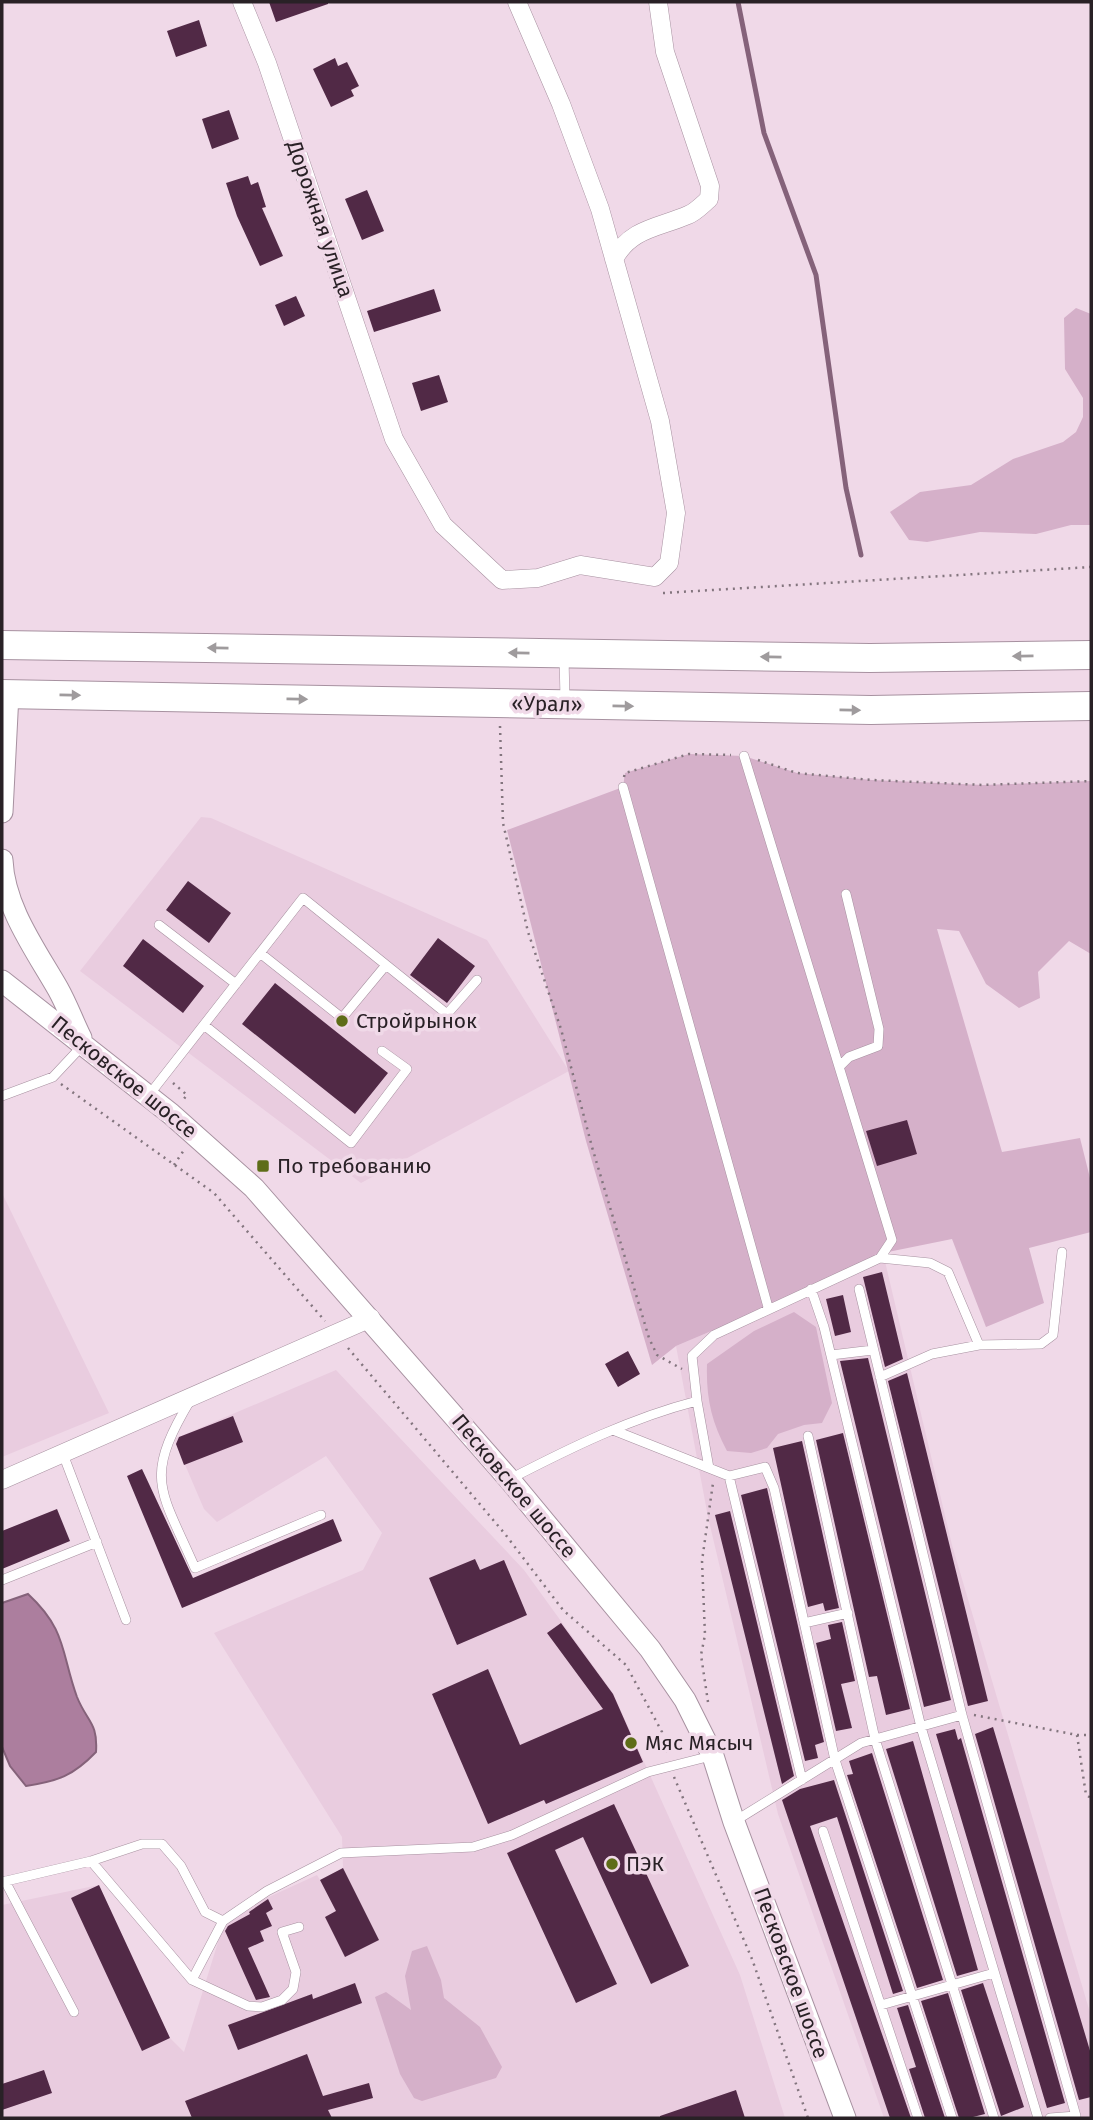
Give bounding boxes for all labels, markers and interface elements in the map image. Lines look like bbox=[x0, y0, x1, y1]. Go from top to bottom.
street label: Дорожная улица bbox=[281, 136, 359, 301]
one-way arrow bbox=[207, 643, 229, 654]
one-way arrow bbox=[508, 647, 530, 659]
one-way arrow bbox=[1012, 650, 1034, 662]
one-way arrow bbox=[760, 651, 782, 663]
one-way arrow bbox=[59, 689, 81, 701]
street label: «Урал» bbox=[511, 690, 583, 718]
one-way arrow bbox=[287, 694, 309, 705]
one-way arrow bbox=[612, 700, 634, 711]
one-way arrow bbox=[840, 704, 862, 716]
place label: Стройрынок bbox=[356, 1008, 477, 1034]
street label: Песковское шоссе bbox=[46, 1010, 202, 1144]
marker: Стройрынок bbox=[334, 1013, 350, 1029]
place label: По требованию bbox=[277, 1153, 431, 1179]
marker: По требованию bbox=[255, 1158, 271, 1174]
street label: Песковское шоссе bbox=[446, 1409, 582, 1563]
place label: Мяс Мясыч bbox=[645, 1730, 753, 1756]
marker: Мяс Мясыч bbox=[623, 1735, 639, 1751]
place label: ПЭК bbox=[626, 1851, 664, 1877]
marker: ПЭК bbox=[604, 1856, 620, 1872]
street label: Песковское шоссе bbox=[748, 1884, 834, 2062]

